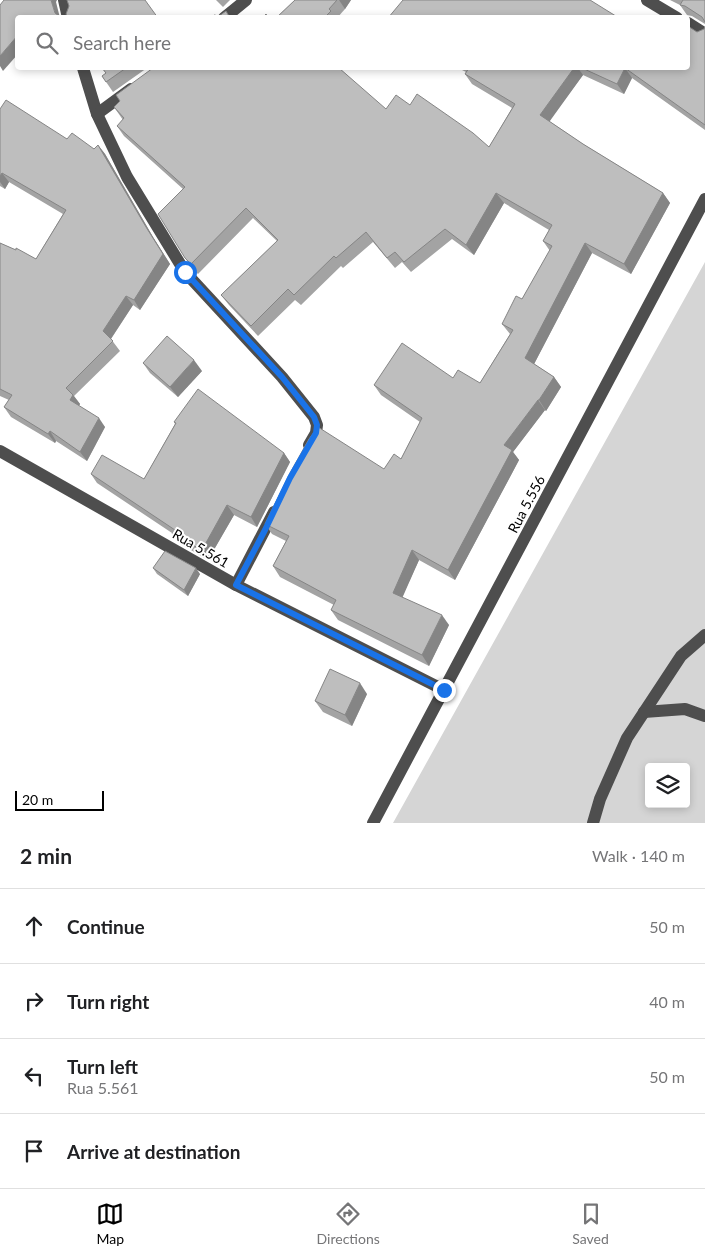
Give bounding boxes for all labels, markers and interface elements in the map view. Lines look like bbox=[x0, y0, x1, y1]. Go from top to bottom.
search box bbox=[15, 15, 690, 70]
icon: search bbox=[33, 29, 61, 57]
text: Search here bbox=[73, 31, 171, 54]
route start bbox=[174, 261, 197, 284]
street label: Rua 5.556 bbox=[504, 472, 548, 536]
street label: Rua 5.561 bbox=[170, 525, 232, 571]
route end bbox=[433, 679, 456, 702]
map controls bbox=[645, 763, 690, 808]
button: layers bbox=[645, 763, 690, 808]
scale bar bbox=[15, 788, 104, 811]
text: 20 m bbox=[22, 791, 53, 808]
text: 2 min bbox=[20, 843, 72, 868]
text: Walk · 140 m bbox=[592, 846, 685, 865]
icon: ahead bbox=[20, 912, 48, 940]
text: Continue bbox=[67, 915, 145, 938]
text: 50 m bbox=[649, 917, 685, 936]
icon: right bbox=[20, 987, 48, 1015]
text: Turn right bbox=[67, 990, 149, 1013]
text: 40 m bbox=[649, 992, 685, 1011]
text: Turn left bbox=[67, 1055, 138, 1078]
icon: left bbox=[20, 1062, 48, 1090]
text: 50 m bbox=[649, 1067, 685, 1086]
text: Rua 5.561 bbox=[67, 1078, 139, 1097]
icon: arrive bbox=[20, 1137, 48, 1165]
text: Arrive at destination bbox=[67, 1140, 240, 1163]
tab: Map bbox=[96, 1200, 124, 1247]
tab: Directions bbox=[317, 1200, 380, 1247]
tab: Saved bbox=[572, 1200, 609, 1247]

